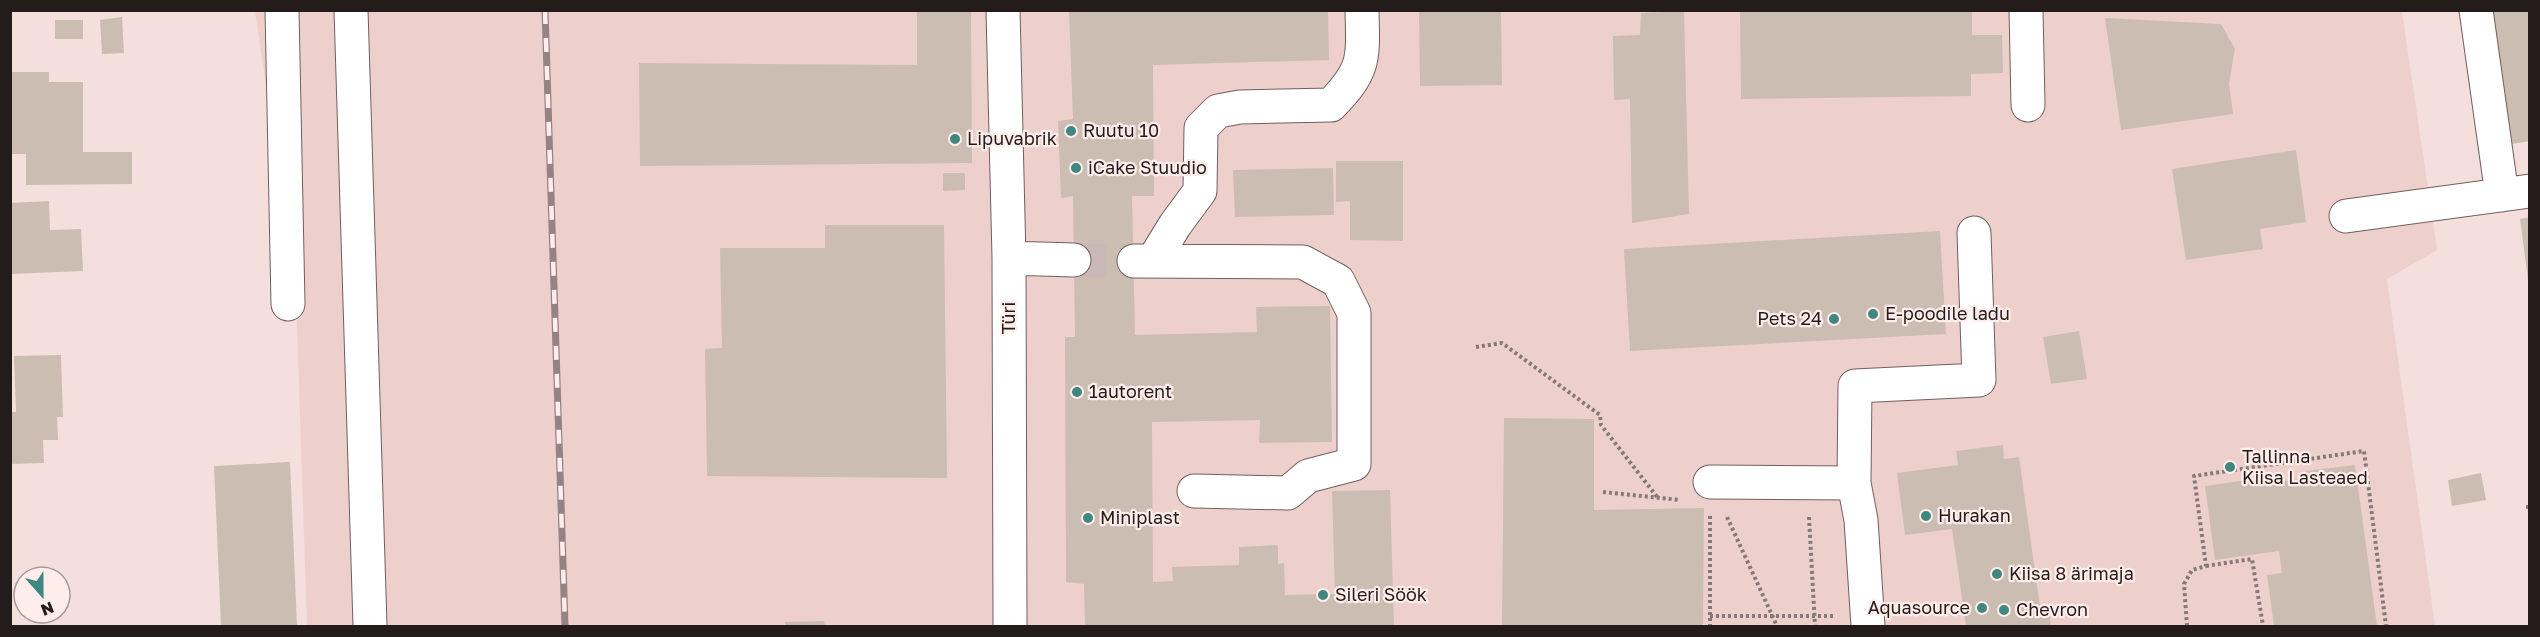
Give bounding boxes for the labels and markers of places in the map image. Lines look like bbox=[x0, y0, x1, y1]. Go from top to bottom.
place label: Ruutu 10 bbox=[1083, 119, 1159, 141]
marker: Ruutu 10 bbox=[1064, 124, 1078, 138]
place label: Lipuvabrik bbox=[967, 127, 1057, 149]
marker: Lipuvabrik bbox=[948, 132, 962, 146]
place label: iCake Stuudio bbox=[1088, 156, 1207, 178]
marker: iCake Stuudio bbox=[1069, 161, 1083, 175]
place label: E-poodile ladu bbox=[1885, 302, 2010, 324]
place label: Pets 24 bbox=[1757, 307, 1822, 329]
marker: E-poodile ladu bbox=[1866, 307, 1880, 321]
marker: Pets 24 bbox=[1827, 312, 1841, 326]
place label: 1autorent bbox=[1089, 380, 1172, 402]
marker: 1autorent bbox=[1070, 385, 1084, 399]
place label: Tallinna Kiisa Lasteaed bbox=[2242, 445, 2368, 488]
marker: Tallinna Kiisa Lasteaed bbox=[2223, 460, 2237, 474]
place label: Hurakan bbox=[1938, 504, 2011, 526]
place label: Miniplast bbox=[1100, 506, 1180, 528]
marker: Hurakan bbox=[1919, 509, 1933, 523]
marker: Miniplast bbox=[1081, 511, 1095, 525]
place label: Kiisa 8 ärimaja bbox=[2009, 562, 2134, 584]
marker: Kiisa 8 ärimaja bbox=[1990, 567, 2004, 581]
place label: Sileri Söök bbox=[1335, 583, 1427, 605]
marker: Sileri Söök bbox=[1316, 588, 1330, 602]
place label: Aquasource bbox=[1868, 596, 1970, 618]
place label: Chevron bbox=[2016, 598, 2088, 620]
marker: Aquasource bbox=[1975, 601, 1989, 615]
marker: Chevron bbox=[1997, 603, 2011, 617]

